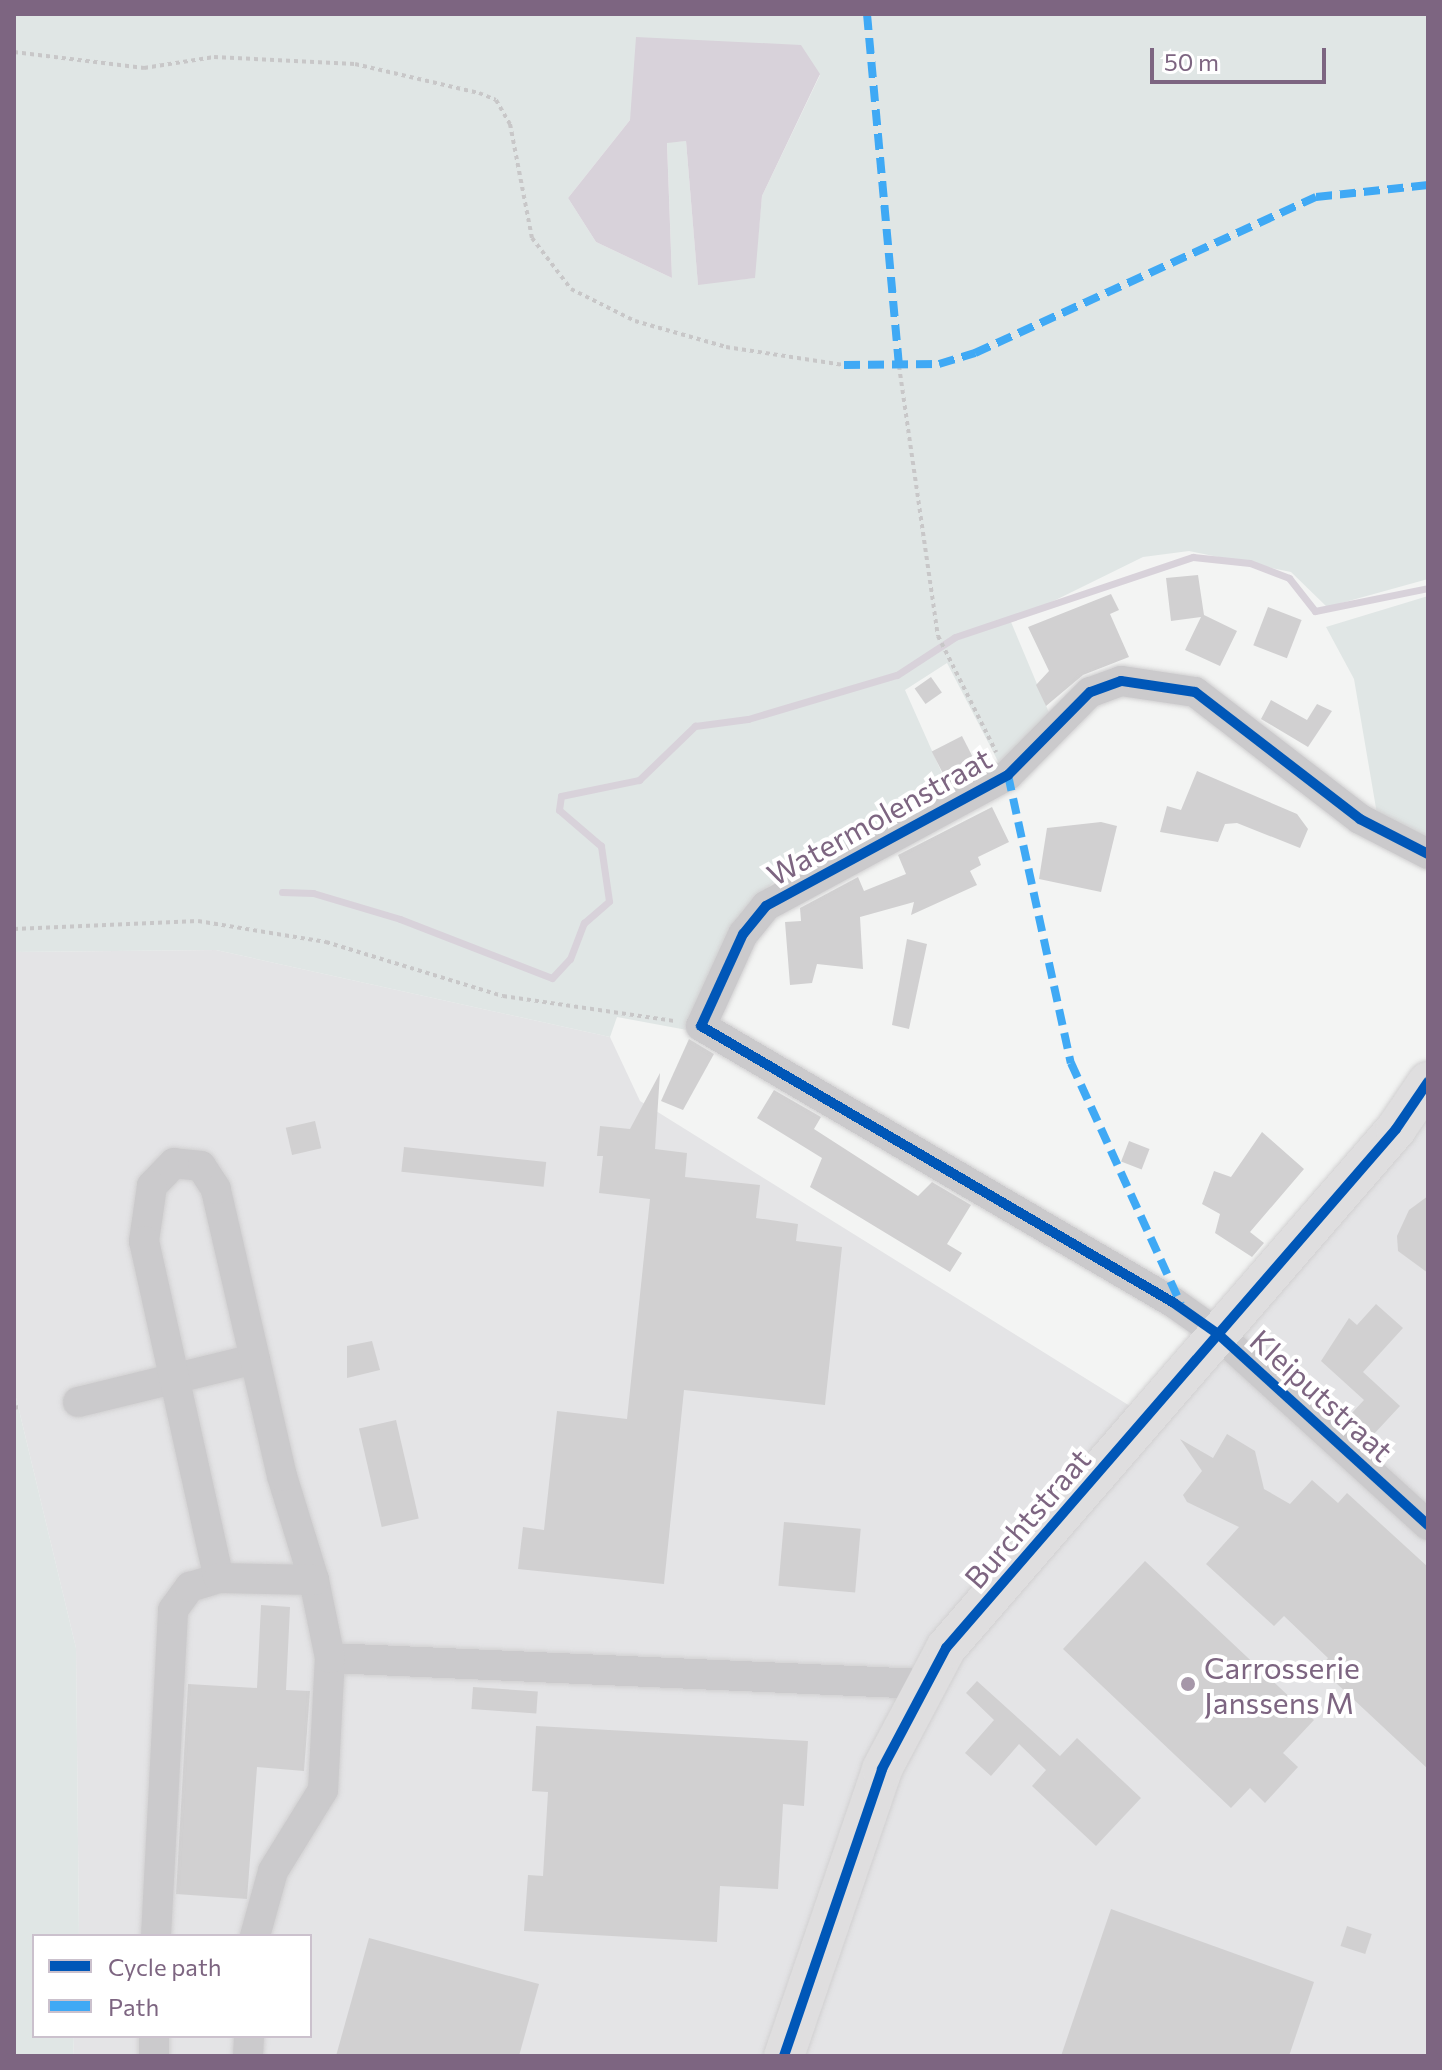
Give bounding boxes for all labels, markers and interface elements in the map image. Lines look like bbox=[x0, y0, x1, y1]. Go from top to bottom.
scale bar bbox=[1154, 32, 1330, 82]
text: 50 m bbox=[1164, 47, 1219, 76]
street label: Watermolenstraat bbox=[761, 740, 997, 892]
street label: Kleiputstraat bbox=[1243, 1322, 1401, 1468]
street label: Burchtstraat bbox=[957, 1441, 1097, 1595]
place label: Carrosserie Janssens M bbox=[1204, 1649, 1360, 1720]
marker: Carrosserie Janssens M bbox=[1179, 1675, 1197, 1693]
legend bbox=[32, 1934, 312, 2038]
text: Cycle path bbox=[108, 1952, 222, 1981]
text: Path bbox=[108, 1992, 159, 2021]

